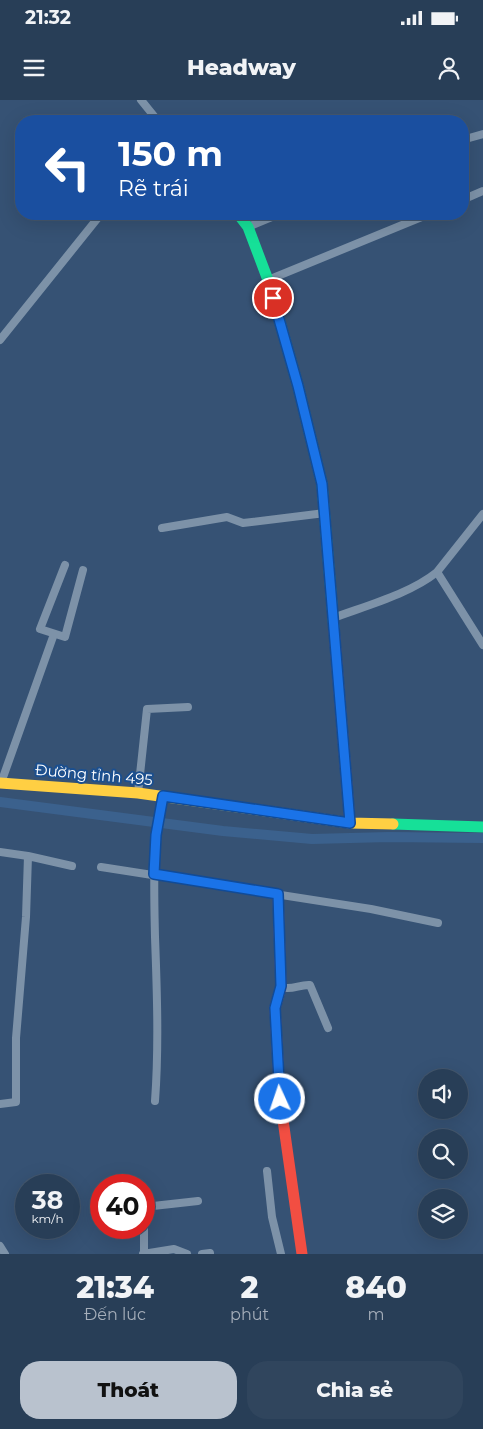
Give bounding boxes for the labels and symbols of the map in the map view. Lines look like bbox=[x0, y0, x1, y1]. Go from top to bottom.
pin bbox=[252, 277, 294, 319]
street label: Đường tỉnh 495 bbox=[35, 760, 154, 789]
position arrow bbox=[253, 1072, 305, 1124]
speed limit sign: 40 bbox=[90, 1174, 155, 1239]

